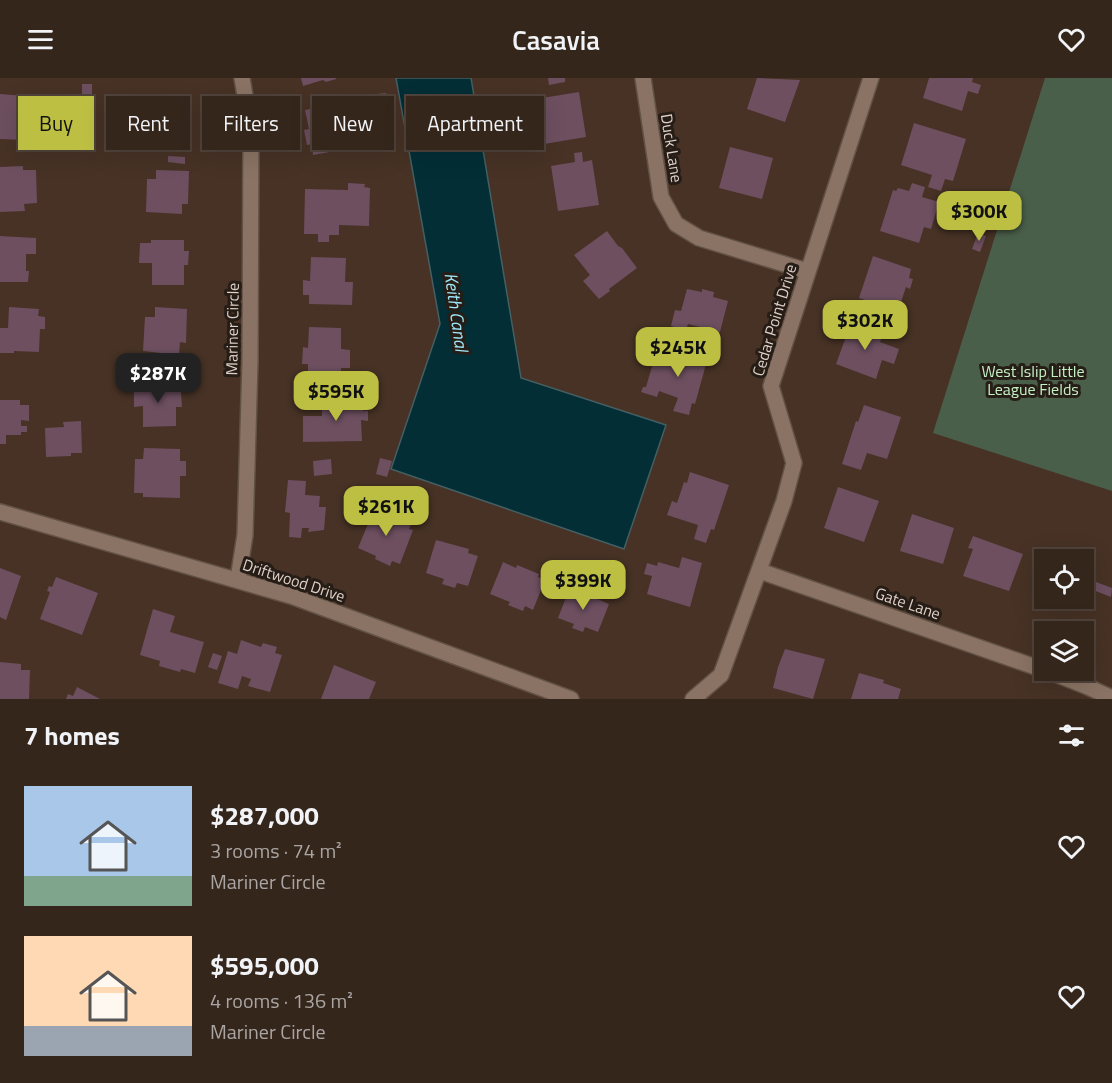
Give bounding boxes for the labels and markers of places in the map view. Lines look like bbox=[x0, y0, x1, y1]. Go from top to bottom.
pin: $300K bbox=[937, 191, 1021, 242]
pin: $302K bbox=[823, 300, 907, 351]
pin: $245K bbox=[636, 327, 720, 378]
pin: $287K bbox=[116, 353, 200, 404]
pin: $595K bbox=[294, 371, 378, 422]
pin: $261K bbox=[344, 486, 428, 537]
pin: $399K bbox=[541, 560, 625, 611]

